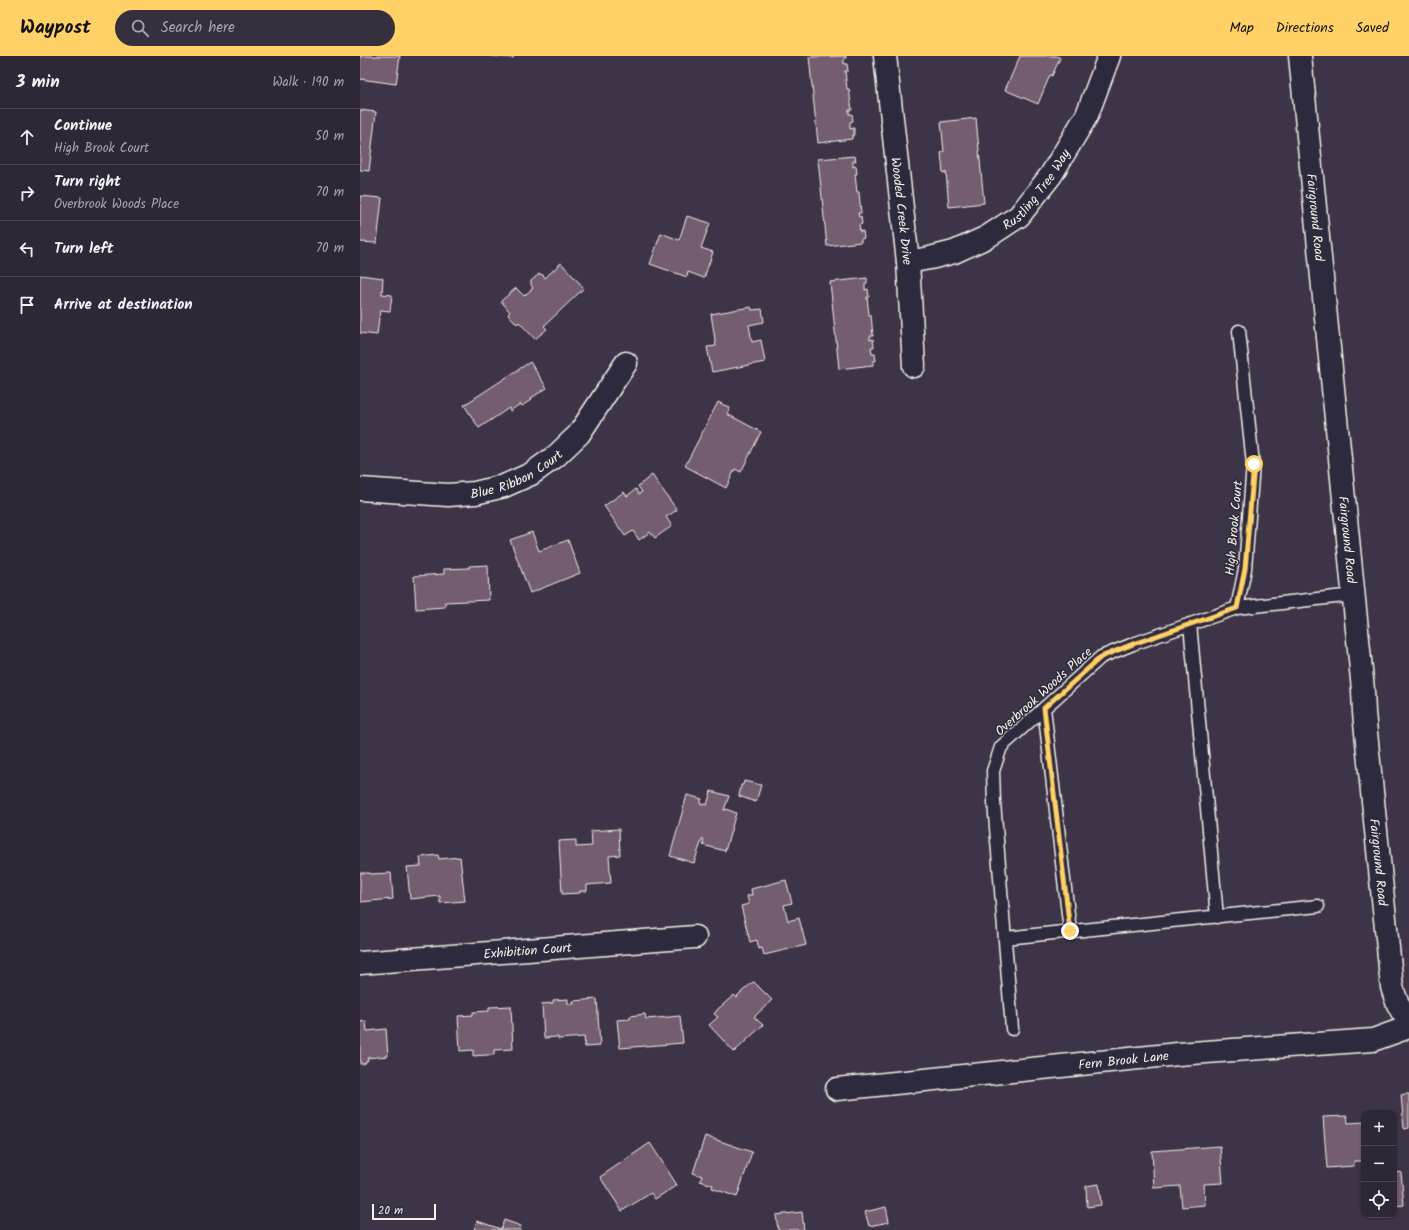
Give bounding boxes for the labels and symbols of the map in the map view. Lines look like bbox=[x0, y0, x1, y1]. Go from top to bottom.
street label: Rustling Tree Way bbox=[999, 145, 1077, 236]
street label: Wooded Creek Drive bbox=[884, 156, 917, 266]
street label: Fairground Road bbox=[1300, 173, 1329, 263]
street label: Blue Ribbon Court bbox=[470, 445, 569, 505]
route start bbox=[1245, 455, 1263, 473]
street label: High Brook Court bbox=[1220, 479, 1249, 576]
street label: Fairground Road bbox=[1332, 495, 1361, 585]
street label: Overbrook Woods Place bbox=[991, 642, 1098, 742]
street label: Fairground Road bbox=[1363, 818, 1393, 907]
route end bbox=[1061, 922, 1079, 940]
street label: Exhibition Court bbox=[483, 938, 574, 965]
street label: Fern Brook Lane bbox=[1077, 1046, 1170, 1076]
scale bar bbox=[372, 1202, 436, 1221]

